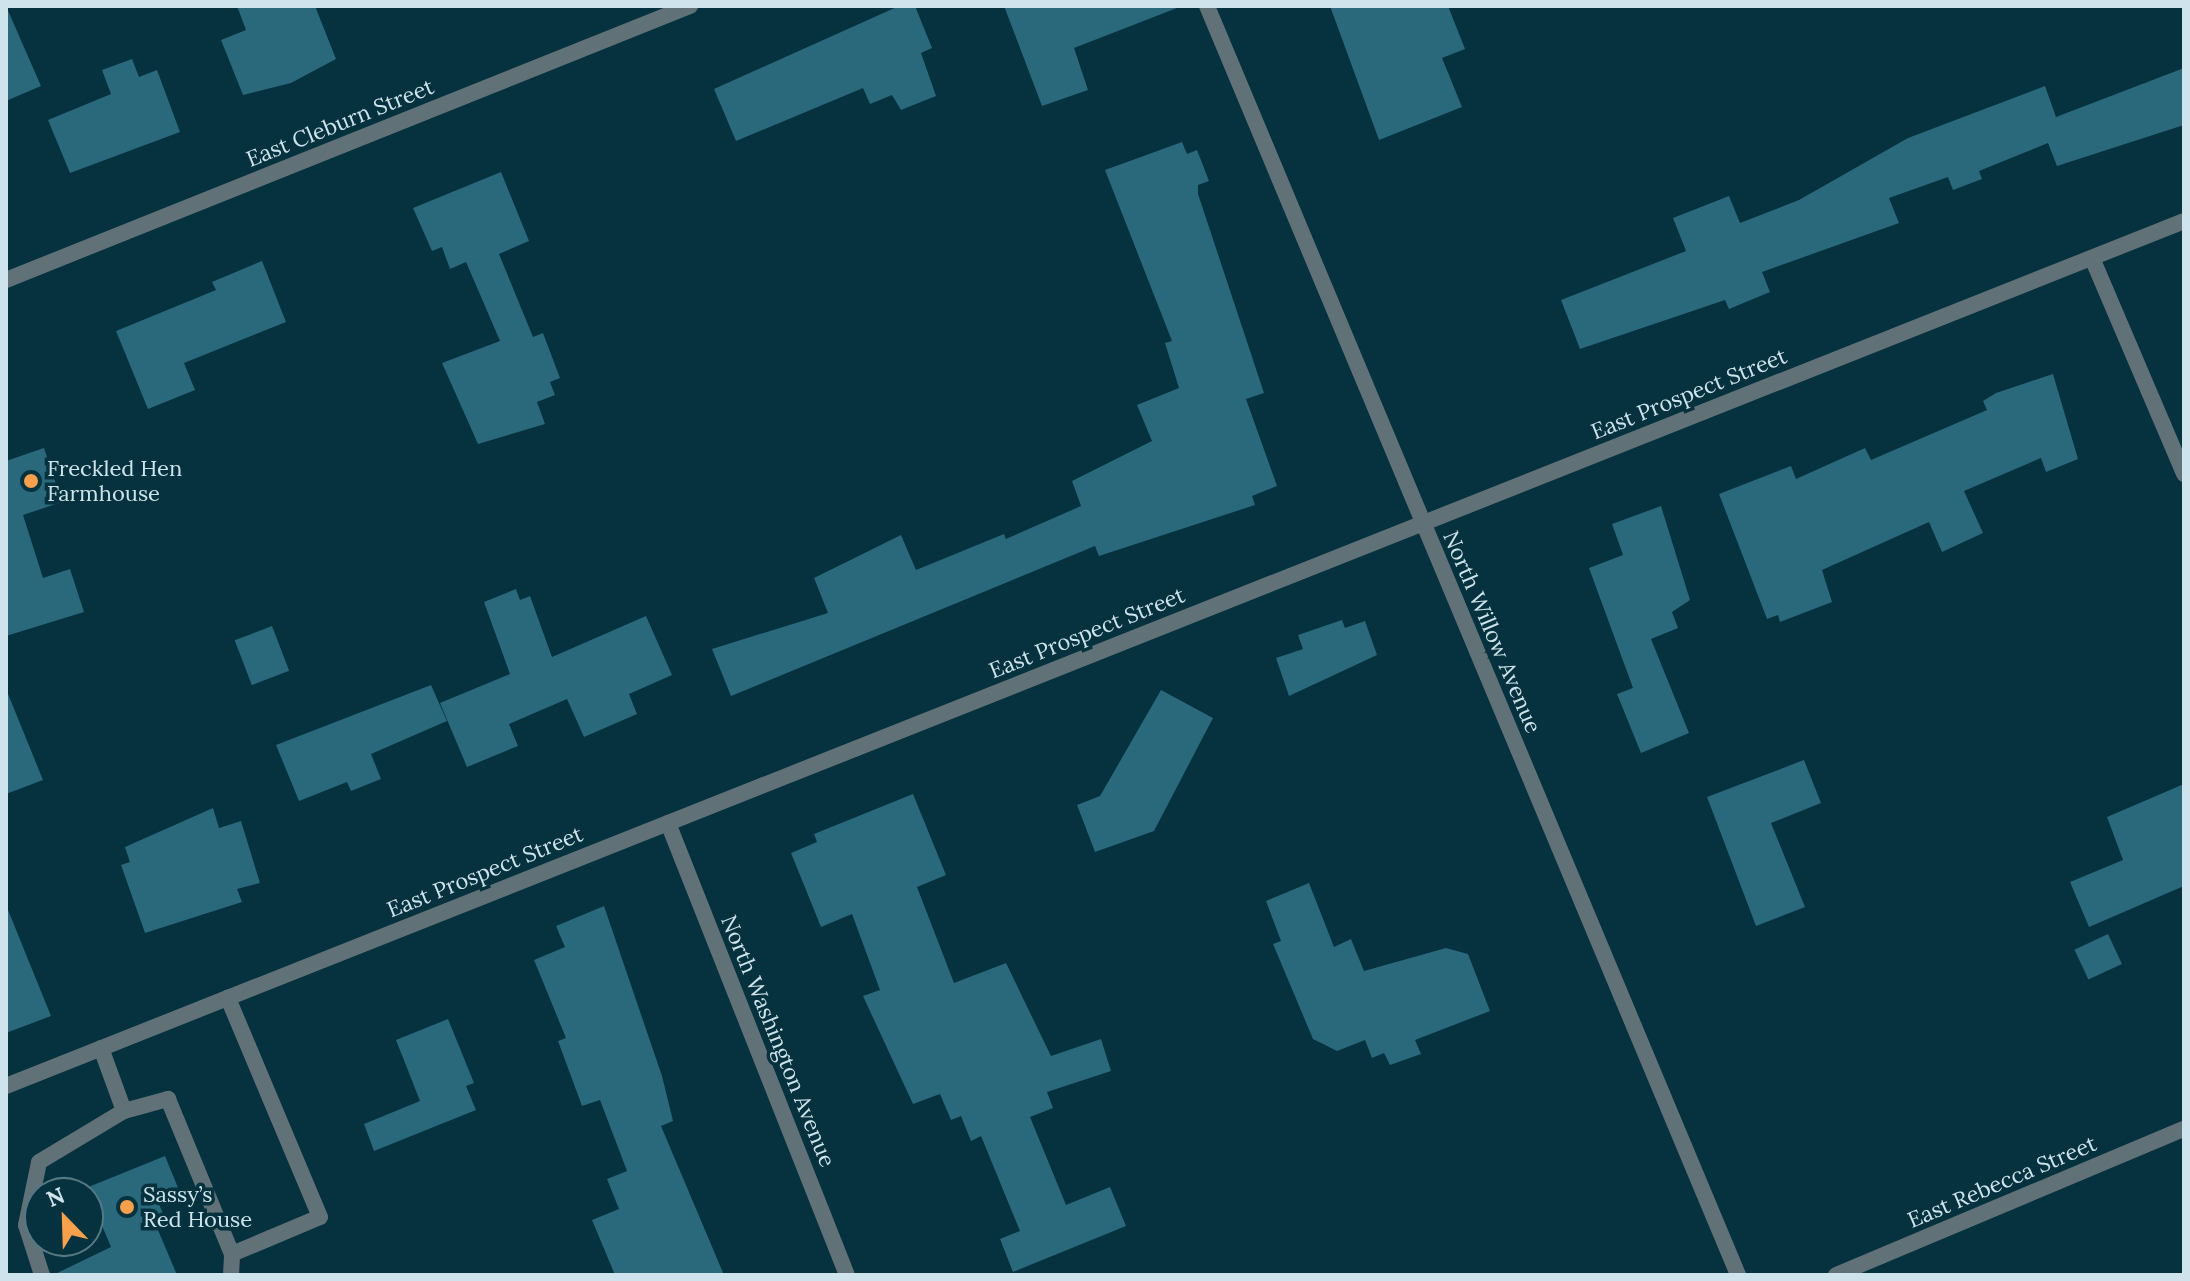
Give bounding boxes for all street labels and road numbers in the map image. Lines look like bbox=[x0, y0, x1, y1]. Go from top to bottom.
street label: East Cleburn Street bbox=[242, 73, 438, 173]
street label: East Prospect Street bbox=[1587, 343, 1791, 445]
street label: North Willow Avenue bbox=[1437, 527, 1547, 737]
street label: East Prospect Street bbox=[985, 582, 1189, 684]
street label: East Prospect Street bbox=[383, 821, 587, 923]
street label: North Washington Avenue bbox=[715, 911, 841, 1171]
street label: East Rebecca Street bbox=[1904, 1130, 2100, 1234]

